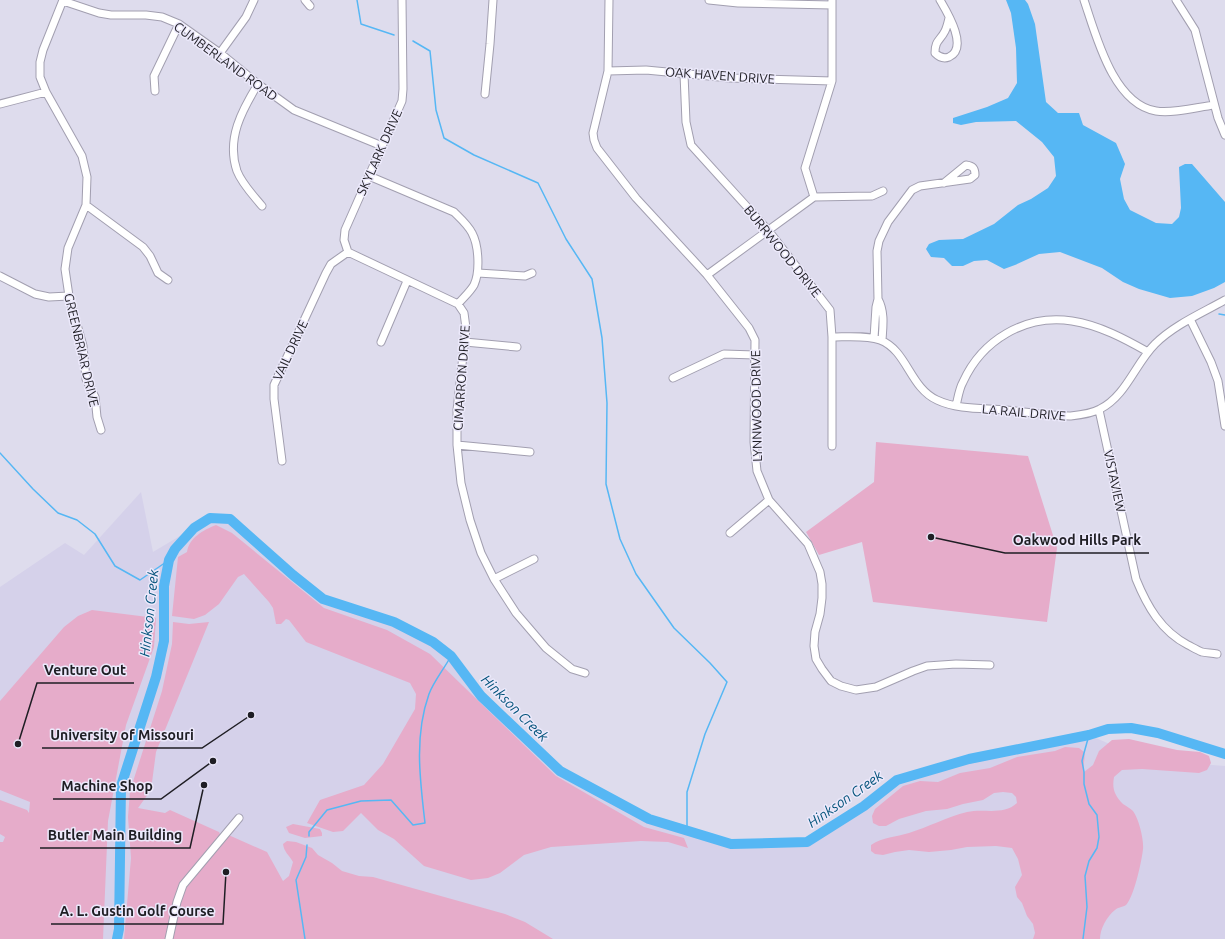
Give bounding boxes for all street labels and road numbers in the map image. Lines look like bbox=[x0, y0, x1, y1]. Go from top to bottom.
street label: CUMBERLAND ROAD bbox=[172, 19, 280, 103]
street label: OAK HAVEN DRIVE bbox=[665, 64, 775, 86]
street label: SKYLARK DRIVE bbox=[354, 107, 404, 197]
street label: BURRWOOD DRIVE bbox=[742, 202, 824, 300]
street label: GREENBRIAR DRIVE bbox=[62, 292, 102, 408]
street label: VAIL DRIVE bbox=[270, 318, 310, 382]
street label: CIMARRON DRIVE bbox=[450, 325, 472, 431]
street label: LYNNWOOD DRIVE bbox=[748, 350, 764, 462]
street label: LA RAIL DRIVE bbox=[981, 401, 1067, 423]
street label: VISTAVIEW bbox=[1102, 448, 1128, 514]

